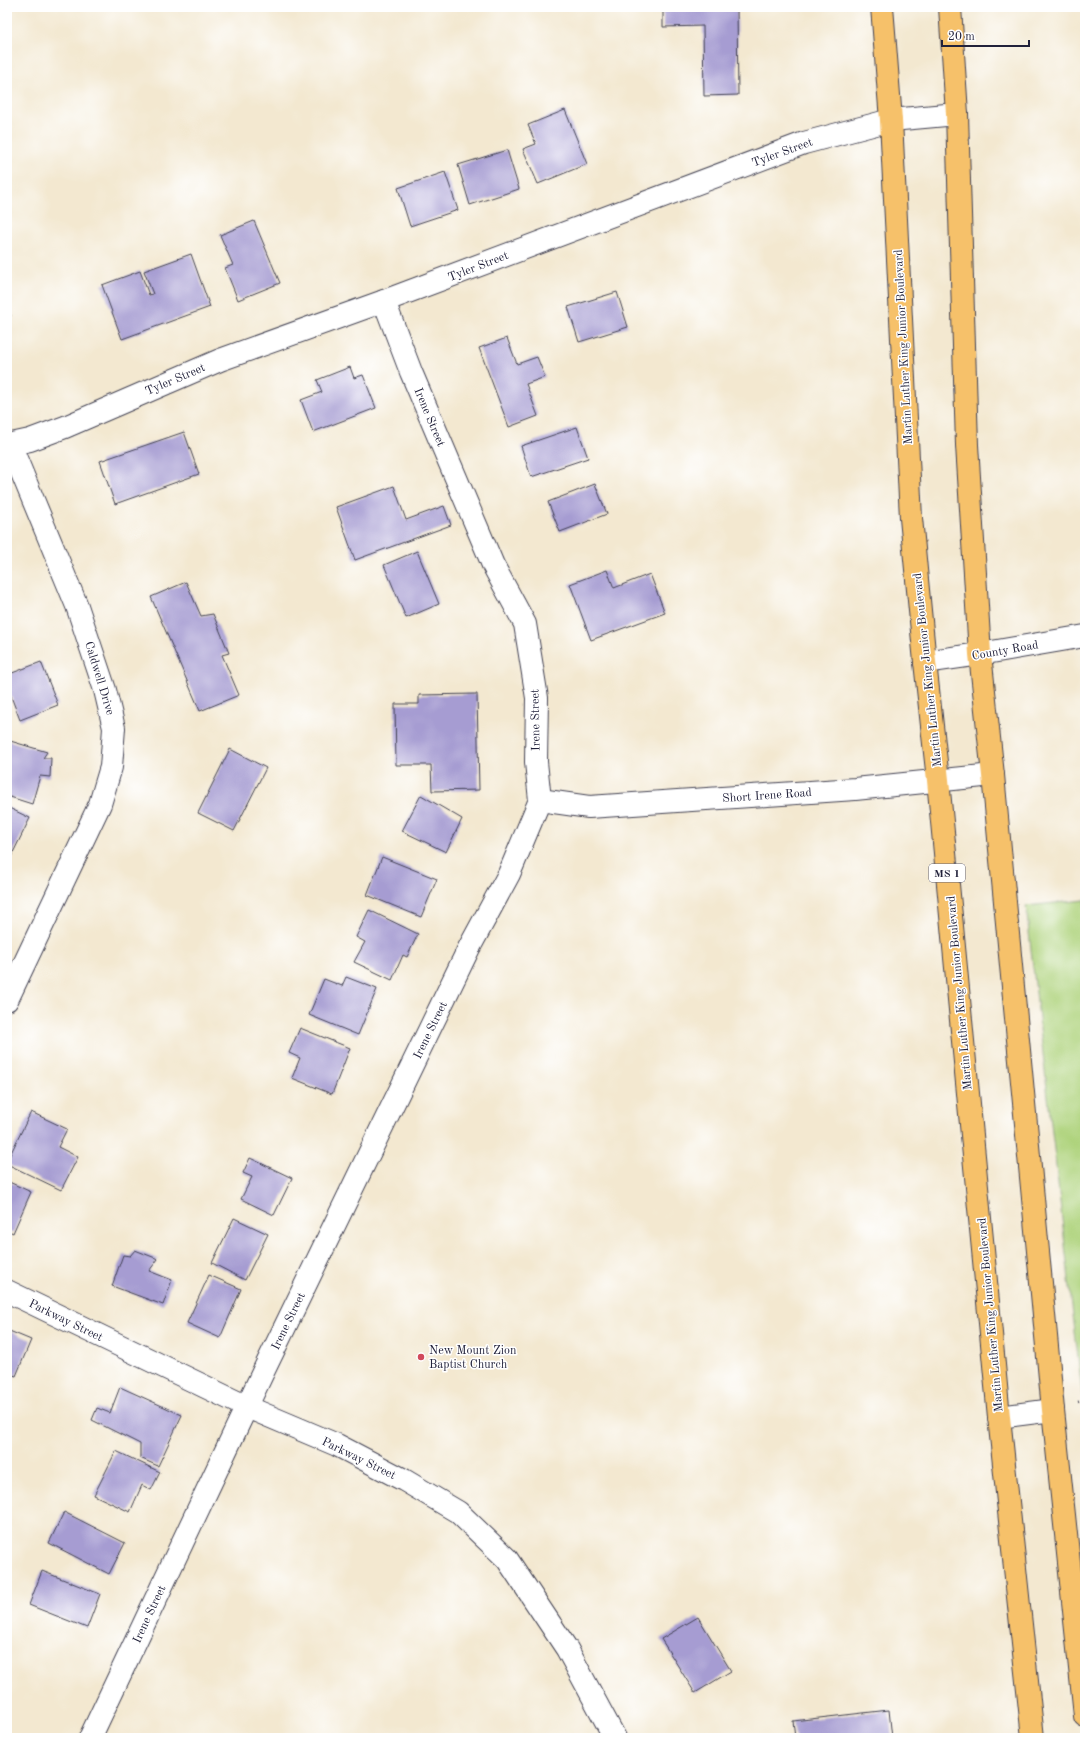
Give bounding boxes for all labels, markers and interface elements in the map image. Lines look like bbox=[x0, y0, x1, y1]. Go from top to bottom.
scale bar bbox=[942, 22, 1029, 48]
text: 20 m bbox=[948, 31, 975, 43]
street label: Tyler Street bbox=[750, 136, 814, 169]
street label: Martin Luther King Junior Boulevard bbox=[893, 249, 915, 445]
street label: Tyler Street bbox=[446, 250, 510, 284]
street label: Tyler Street bbox=[144, 362, 207, 398]
street label: Irene Street bbox=[411, 386, 447, 448]
street label: Martin Luther King Junior Boulevard bbox=[912, 572, 944, 768]
street label: County Road bbox=[971, 639, 1039, 663]
street label: Caldwell Drive bbox=[82, 640, 116, 717]
street label: Irene Street bbox=[529, 689, 543, 751]
street label: Short Irene Road bbox=[722, 787, 812, 805]
road number: MS 1 bbox=[929, 864, 965, 882]
street label: Martin Luther King Junior Boulevard bbox=[946, 895, 974, 1091]
street label: Irene Street bbox=[412, 1000, 450, 1061]
street label: Martin Luther King Junior Boulevard bbox=[977, 1217, 1005, 1413]
street label: Irene Street bbox=[270, 1291, 308, 1352]
street label: Parkway Street bbox=[27, 1298, 105, 1344]
place label: New Mount Zion Baptist Church bbox=[429, 1345, 517, 1371]
marker: New Mount Zion Baptist Church bbox=[416, 1352, 426, 1362]
street label: Parkway Street bbox=[320, 1436, 398, 1482]
street label: Irene Street bbox=[131, 1584, 169, 1645]

